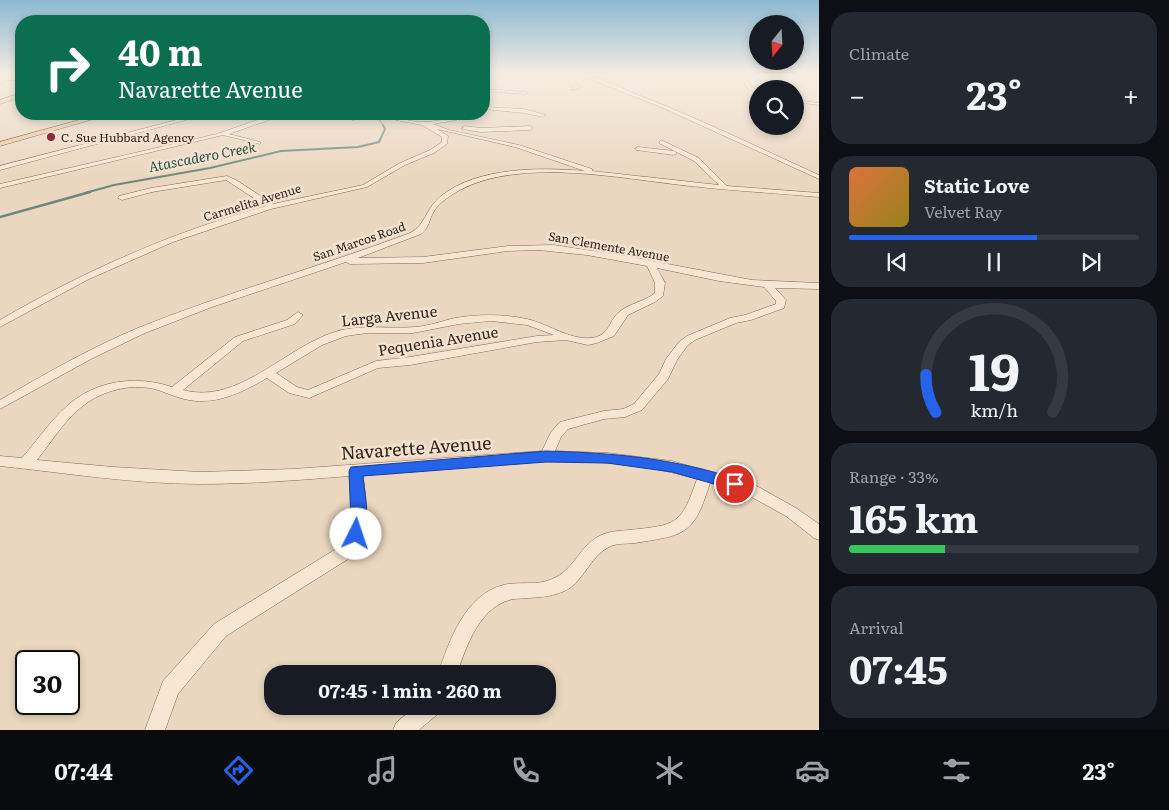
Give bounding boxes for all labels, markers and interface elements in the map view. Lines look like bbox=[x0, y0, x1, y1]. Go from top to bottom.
north arrow bbox=[749, 15, 804, 70]
map controls bbox=[749, 15, 804, 135]
text: 40 m bbox=[118, 25, 203, 77]
icon: right bbox=[35, 35, 100, 100]
text: Climate bbox=[849, 41, 909, 65]
text: 23° bbox=[966, 65, 1022, 122]
text: Navarette Avenue bbox=[118, 72, 303, 105]
text: − bbox=[849, 73, 865, 115]
text: + bbox=[1123, 73, 1139, 115]
button: search bbox=[749, 80, 804, 135]
place label: C. Sue Hubbard Agency bbox=[61, 128, 194, 146]
marker: C. Sue Hubbard Agency bbox=[45, 131, 57, 143]
water label: Atascadero Creek bbox=[147, 136, 258, 176]
text: Static Love bbox=[924, 171, 1029, 199]
street label: Carmelita Avenue bbox=[201, 179, 303, 225]
text: Velvet Ray bbox=[924, 199, 1002, 223]
street label: San Marcos Road bbox=[310, 216, 408, 265]
street label: San Clemente Avenue bbox=[547, 226, 671, 266]
icon: previous bbox=[883, 248, 911, 276]
icon: pause bbox=[980, 248, 1008, 276]
icon: next bbox=[1077, 248, 1105, 276]
street label: Larga Avenue bbox=[340, 298, 438, 331]
street label: Pequenia Avenue bbox=[376, 319, 500, 361]
text: 19 bbox=[968, 330, 1020, 407]
text: km/h bbox=[970, 396, 1018, 423]
street label: Navarette Avenue bbox=[340, 428, 492, 466]
pin bbox=[714, 463, 756, 505]
text: Range · 33% bbox=[849, 464, 939, 488]
icon: arrive bbox=[721, 470, 749, 498]
text: 165 km bbox=[849, 488, 978, 545]
position arrow bbox=[329, 507, 381, 559]
text: Arrival bbox=[849, 615, 904, 639]
text: 07:45 bbox=[849, 639, 948, 696]
speed limit sign: 30 bbox=[15, 650, 80, 715]
text: 07:45 · 1 min · 260 m bbox=[318, 676, 502, 704]
icon: directions bbox=[221, 753, 256, 788]
icon: music bbox=[365, 753, 400, 788]
icon: phone bbox=[508, 753, 543, 788]
icon: climate bbox=[652, 753, 687, 788]
icon: car bbox=[795, 753, 830, 788]
icon: filters bbox=[939, 753, 974, 788]
text: 07:44 bbox=[54, 754, 113, 787]
text: 23° bbox=[1082, 754, 1115, 787]

